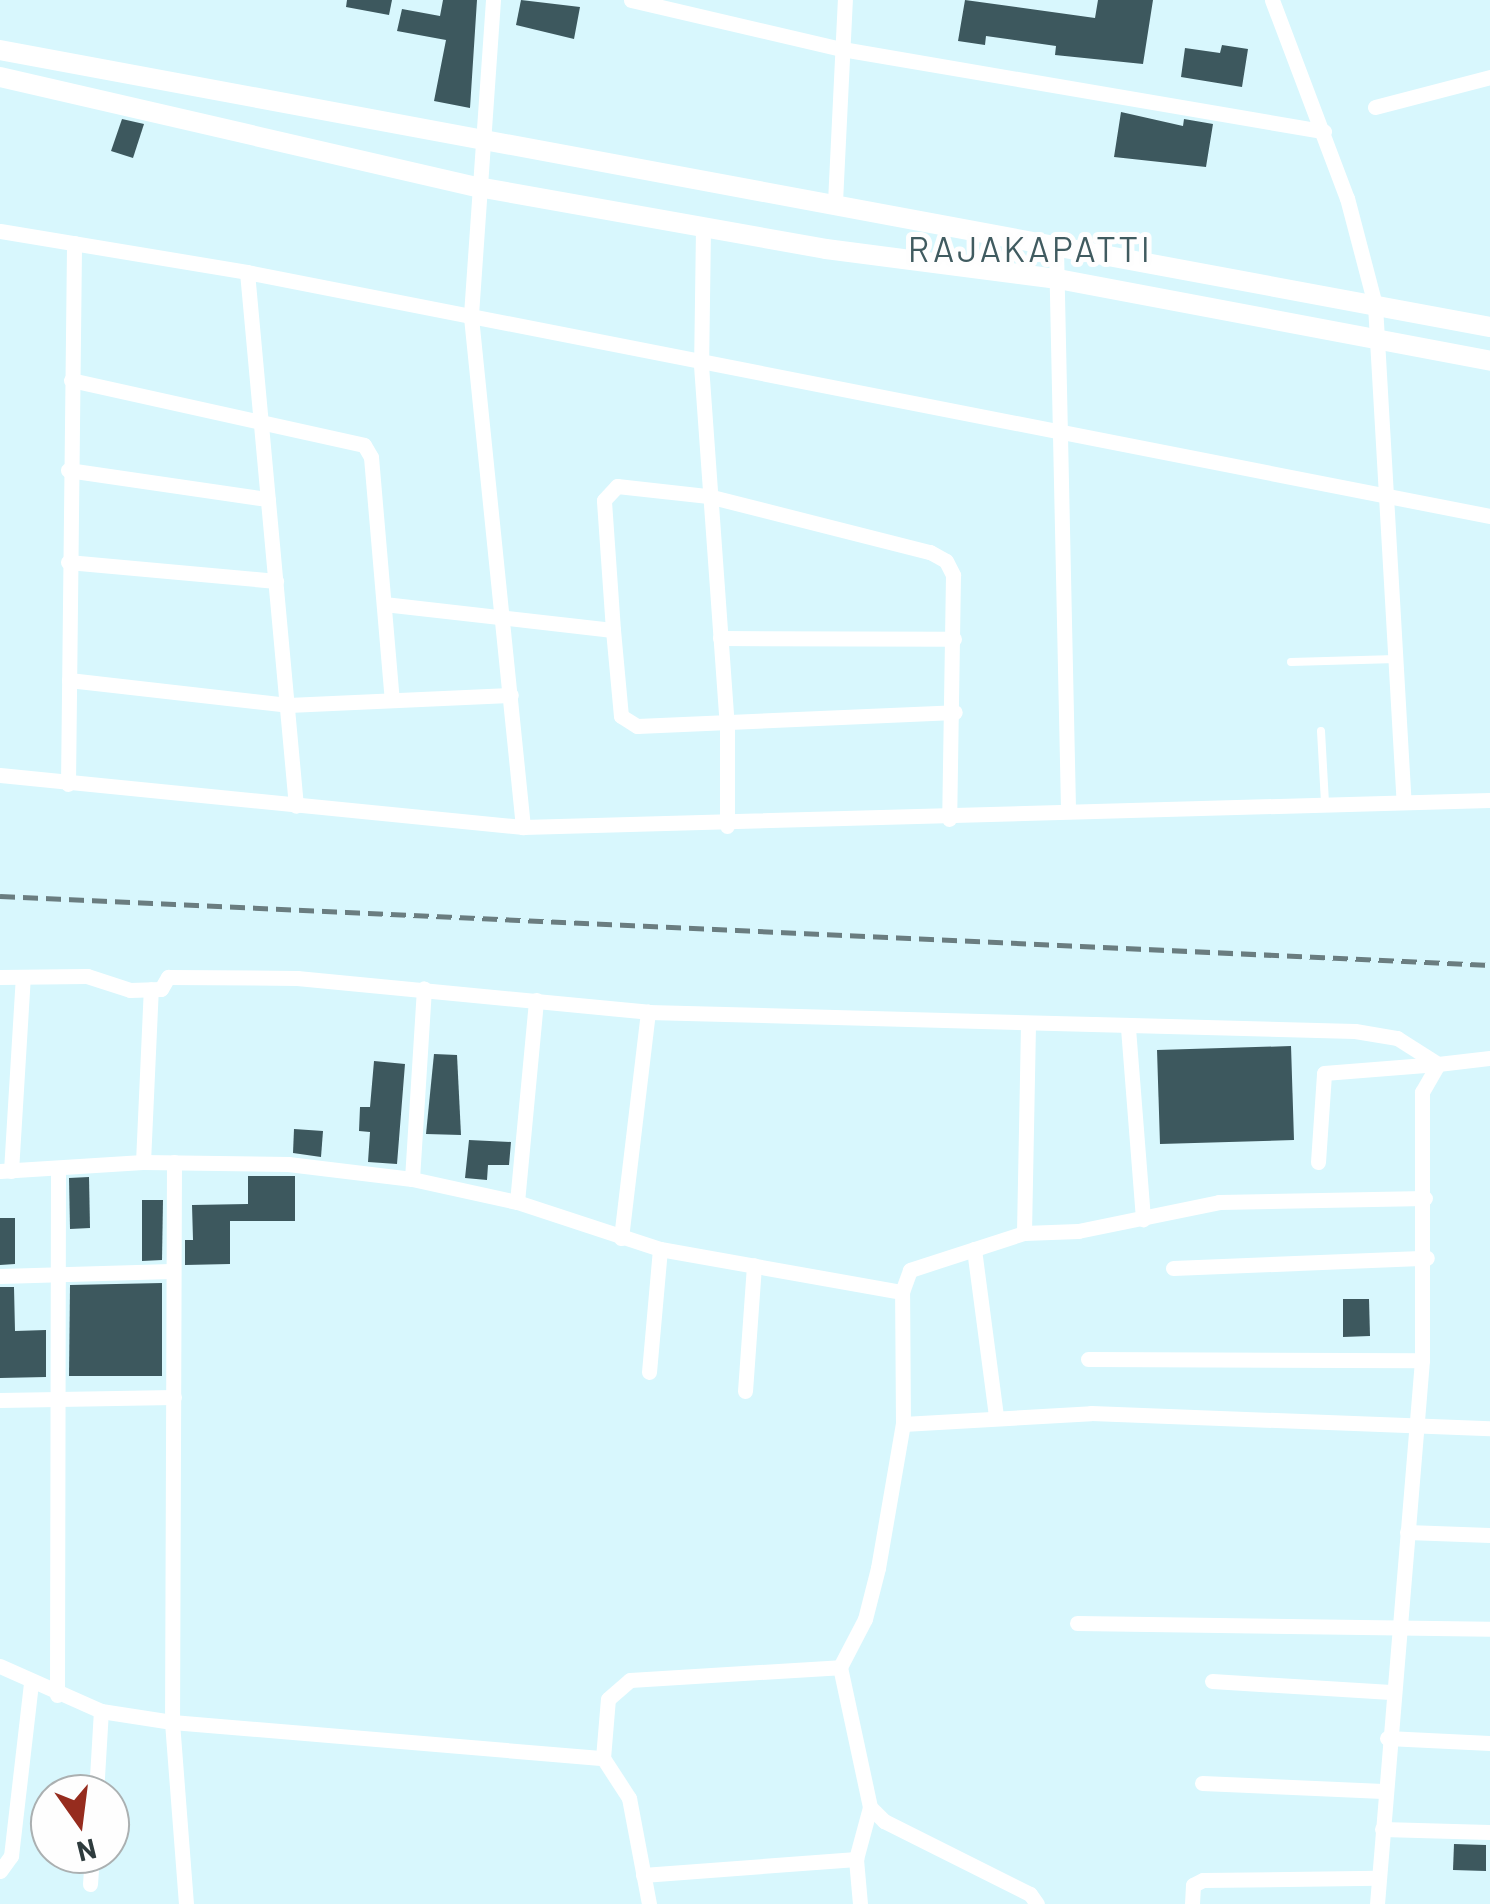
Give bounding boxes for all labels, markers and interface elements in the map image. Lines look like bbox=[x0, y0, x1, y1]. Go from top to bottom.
district label: RAJAKAPATTI bbox=[908, 227, 1152, 269]
north arrow bbox=[30, 1774, 130, 1874]
text: N bbox=[74, 1832, 100, 1870]

